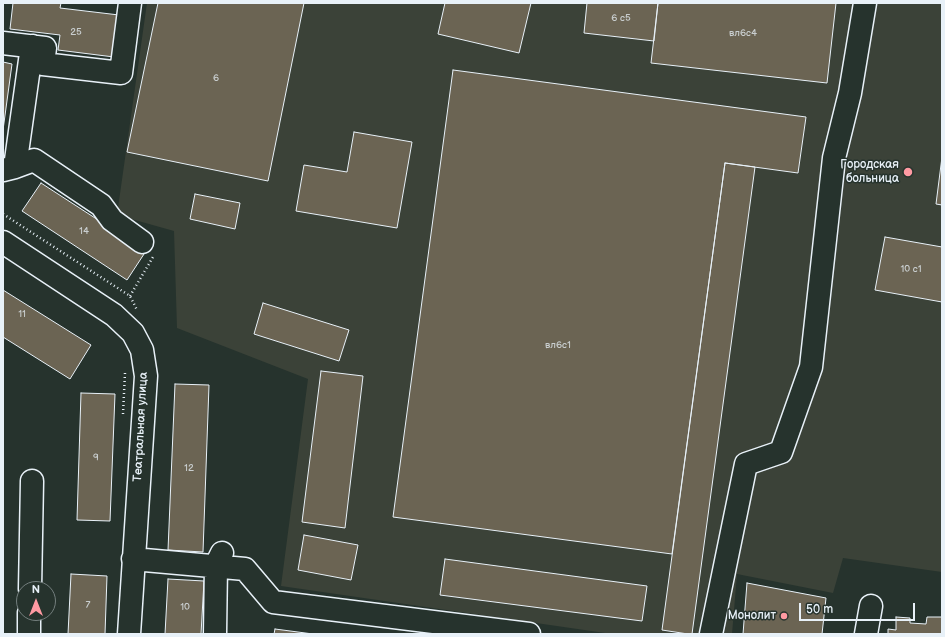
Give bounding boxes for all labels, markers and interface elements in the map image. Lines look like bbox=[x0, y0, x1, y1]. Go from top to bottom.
house number: 6 с5 bbox=[611, 12, 631, 24]
house number: 25 bbox=[70, 26, 82, 38]
house number: вл6с4 bbox=[729, 27, 757, 39]
house number: 6 bbox=[213, 72, 219, 84]
place label: Городская больница bbox=[840, 158, 899, 186]
marker: Городская больница bbox=[902, 166, 914, 178]
house number: 14 bbox=[79, 225, 89, 237]
house number: 10 с1 bbox=[900, 263, 922, 275]
house number: 11 bbox=[18, 308, 26, 320]
house number: вл6с1 bbox=[545, 339, 571, 351]
street label: Театральная улица bbox=[131, 372, 151, 482]
house number: 9 bbox=[93, 451, 99, 463]
house number: 12 bbox=[184, 462, 194, 474]
north arrow bbox=[16, 581, 56, 621]
text: N bbox=[32, 583, 40, 596]
scale bar bbox=[801, 595, 917, 621]
house number: 7 bbox=[86, 599, 90, 611]
house number: 10 bbox=[180, 601, 190, 613]
text: 50 m bbox=[806, 602, 833, 617]
place label: Монолит bbox=[728, 609, 776, 623]
marker: Монолит bbox=[779, 611, 789, 621]

